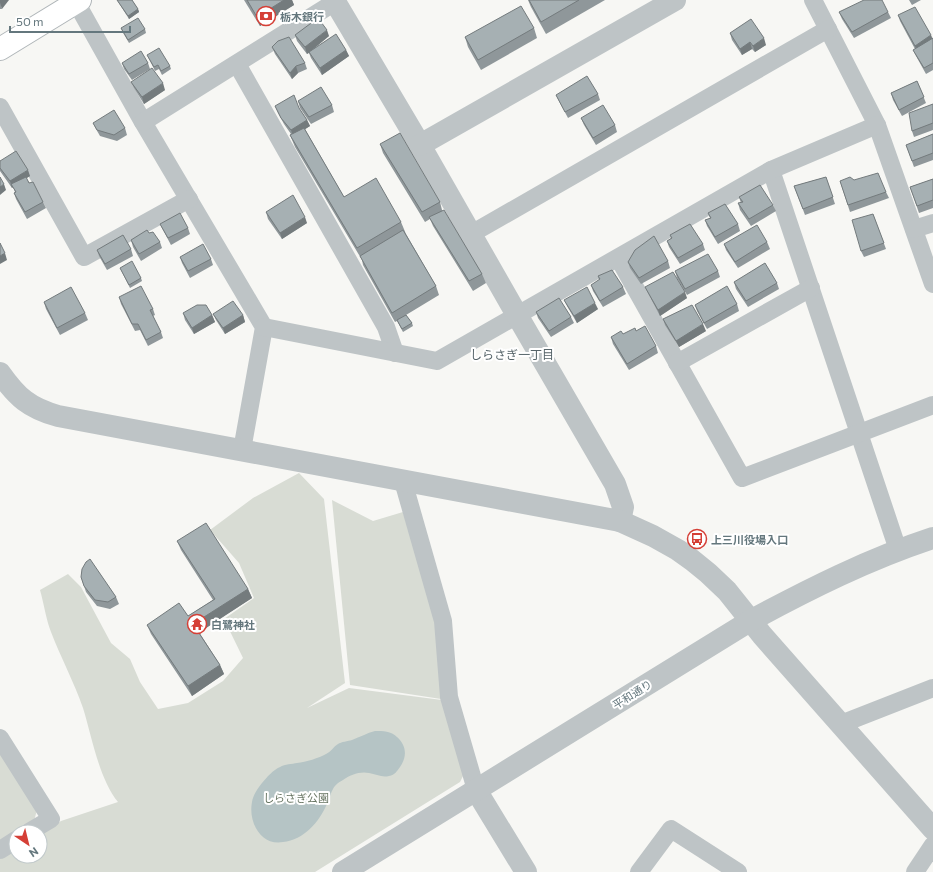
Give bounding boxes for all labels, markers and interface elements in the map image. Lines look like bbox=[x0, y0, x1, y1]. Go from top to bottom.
bank icon: 栃木銀行 bbox=[255, 5, 277, 27]
scale bar bbox=[10, 8, 130, 34]
place label: 栃木銀行 bbox=[280, 10, 324, 23]
text: 50 m bbox=[16, 14, 44, 28]
district label: しらさぎ一丁目 bbox=[470, 347, 554, 361]
bus stop icon: 上三川役場入口 bbox=[686, 528, 708, 550]
place label: 上三川役場入口 bbox=[711, 533, 788, 546]
temple icon: 白鷺神社 bbox=[186, 613, 208, 635]
place label: 白鷺神社 bbox=[211, 618, 255, 631]
street label: 平和通り bbox=[610, 677, 654, 711]
park label: しらさぎ公園 bbox=[263, 791, 329, 804]
north arrow bbox=[8, 824, 48, 864]
text: N bbox=[27, 845, 41, 860]

